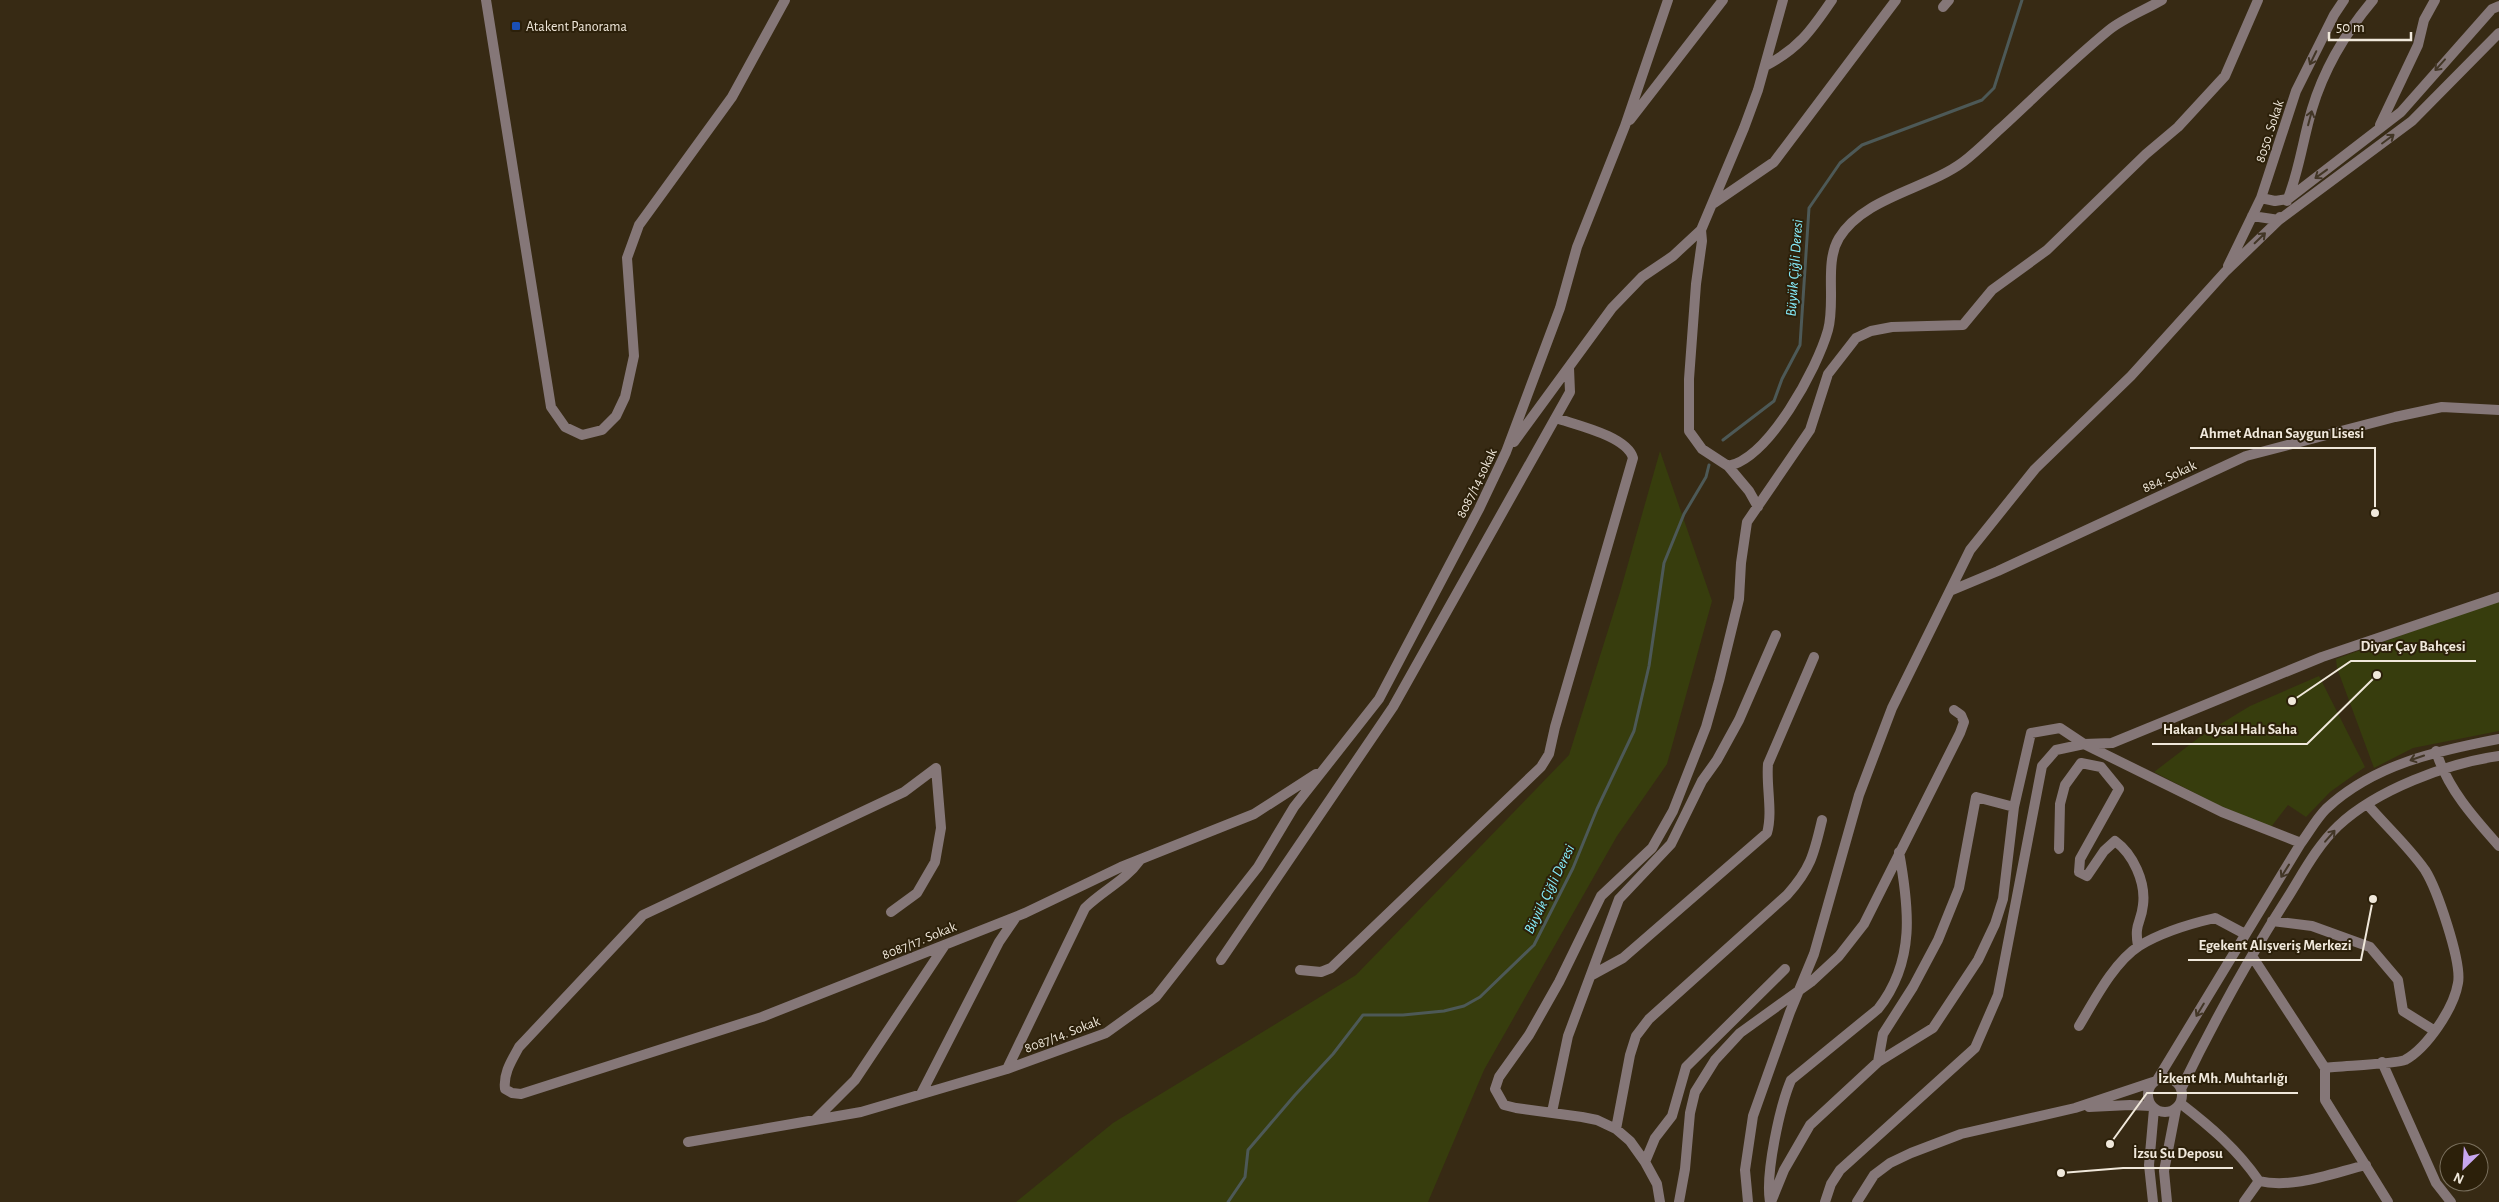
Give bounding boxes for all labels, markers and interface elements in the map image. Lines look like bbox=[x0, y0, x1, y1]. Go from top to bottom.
scale bar bbox=[2329, 10, 2412, 42]
marker: Atakent Panorama bbox=[510, 20, 522, 32]
place label: Atakent Panorama bbox=[526, 20, 627, 34]
text: 50 m bbox=[2336, 20, 2365, 35]
one-way arrow bbox=[2307, 50, 2317, 65]
one-way arrow bbox=[2434, 58, 2446, 71]
street label: 8050. Sokak bbox=[2253, 98, 2287, 164]
one-way arrow bbox=[2305, 111, 2315, 127]
one-way arrow bbox=[2381, 134, 2395, 144]
one-way arrow bbox=[2314, 169, 2328, 179]
water label: Büyük Çiğli Deresi bbox=[1784, 219, 1805, 317]
one-way arrow bbox=[2253, 232, 2266, 244]
callout: Ahmet Adnan Saygun Lisesi bbox=[2190, 418, 2375, 448]
text: Ahmet Adnan Saygun Lisesi bbox=[2200, 426, 2364, 441]
street label: 8087/14 sokak bbox=[1454, 446, 1500, 520]
street label: 884. Sokak bbox=[2140, 458, 2199, 495]
callout: Diyar Çay Bahçesi bbox=[2351, 631, 2476, 661]
text: Diyar Çay Bahçesi bbox=[2360, 639, 2466, 654]
callout: Hakan Uysal Halı Saha bbox=[2152, 714, 2307, 744]
text: Hakan Uysal Halı Saha bbox=[2163, 722, 2297, 737]
one-way arrow bbox=[2410, 753, 2426, 763]
one-way arrow bbox=[2324, 830, 2335, 843]
water label: Büyük Çiğli Deresi bbox=[1521, 842, 1577, 936]
one-way arrow bbox=[2279, 863, 2289, 877]
street label: 8087/17. Sokak bbox=[880, 919, 959, 962]
callout: Egekent Alışveriş Merkezi bbox=[2188, 930, 2361, 960]
text: Egekent Alışveriş Merkezi bbox=[2198, 938, 2352, 953]
one-way arrow bbox=[2195, 1002, 2205, 1016]
street label: 8087/14. Sokak bbox=[1023, 1014, 1103, 1056]
callout: İzkent Mh. Muhtarlığı bbox=[2147, 1063, 2298, 1093]
text: İzkent Mh. Muhtarlığı bbox=[2158, 1070, 2288, 1086]
callout: İzsu Su Deposu bbox=[2123, 1138, 2233, 1168]
north arrow bbox=[2439, 1142, 2489, 1192]
text: İzsu Su Deposu bbox=[2133, 1145, 2223, 1161]
text: N bbox=[2452, 1169, 2466, 1186]

